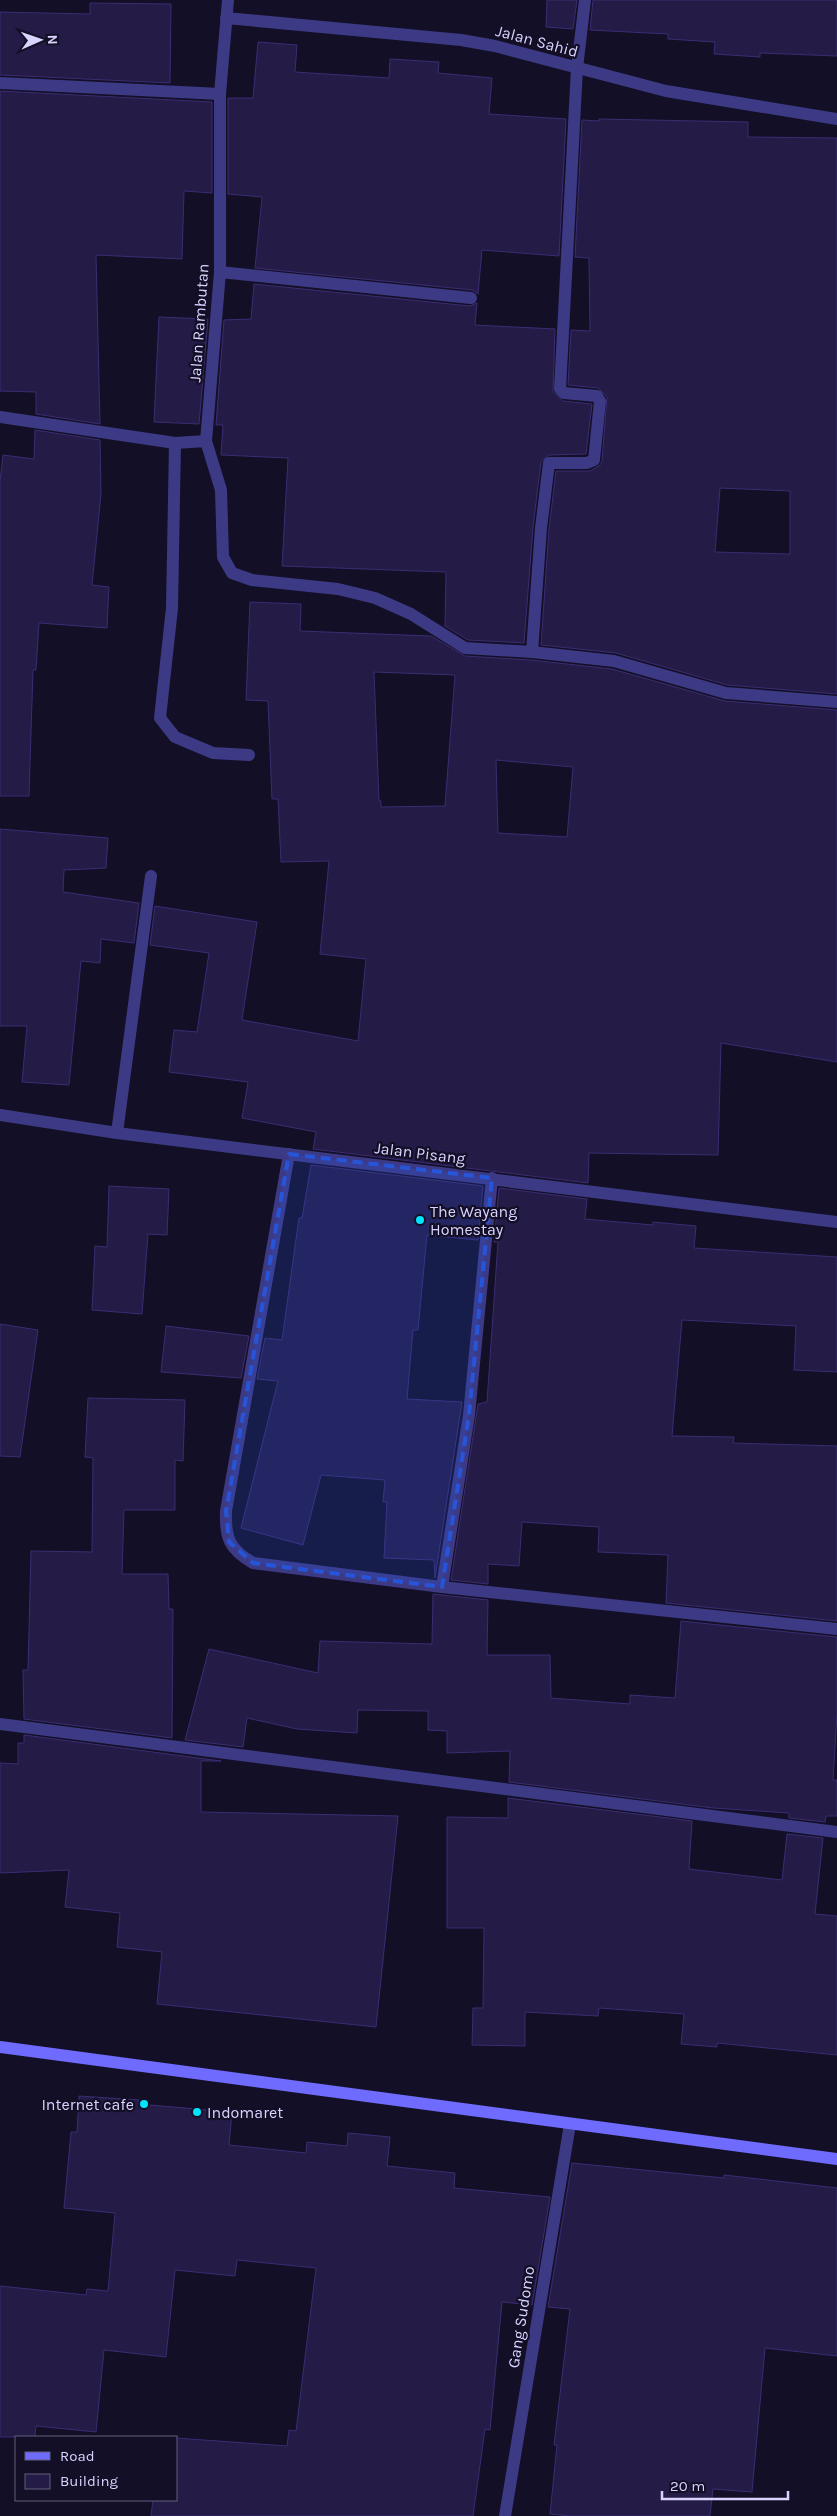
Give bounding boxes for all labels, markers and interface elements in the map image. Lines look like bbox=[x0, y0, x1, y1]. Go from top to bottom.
north arrow bbox=[15, 15, 65, 65]
street label: Jalan Sahid bbox=[494, 21, 580, 61]
text: N bbox=[44, 34, 61, 45]
street label: Jalan Rambutan bbox=[185, 263, 213, 383]
street label: Jalan Pisang bbox=[373, 1138, 467, 1168]
place label: The Wayang Homestay bbox=[430, 1202, 517, 1239]
marker: The Wayang Homestay bbox=[414, 1214, 426, 1226]
place label: Internet cafe bbox=[41, 2095, 134, 2114]
marker: Internet cafe bbox=[138, 2098, 150, 2110]
place label: Indomaret bbox=[207, 2103, 283, 2122]
marker: Indomaret bbox=[191, 2106, 203, 2118]
street label: Gang Sudomo bbox=[504, 2265, 538, 2369]
legend bbox=[15, 2436, 178, 2501]
text: Road bbox=[60, 2447, 95, 2465]
scale bar bbox=[662, 2468, 788, 2500]
text: Building bbox=[60, 2472, 118, 2490]
text: 20 m bbox=[670, 2477, 705, 2495]

